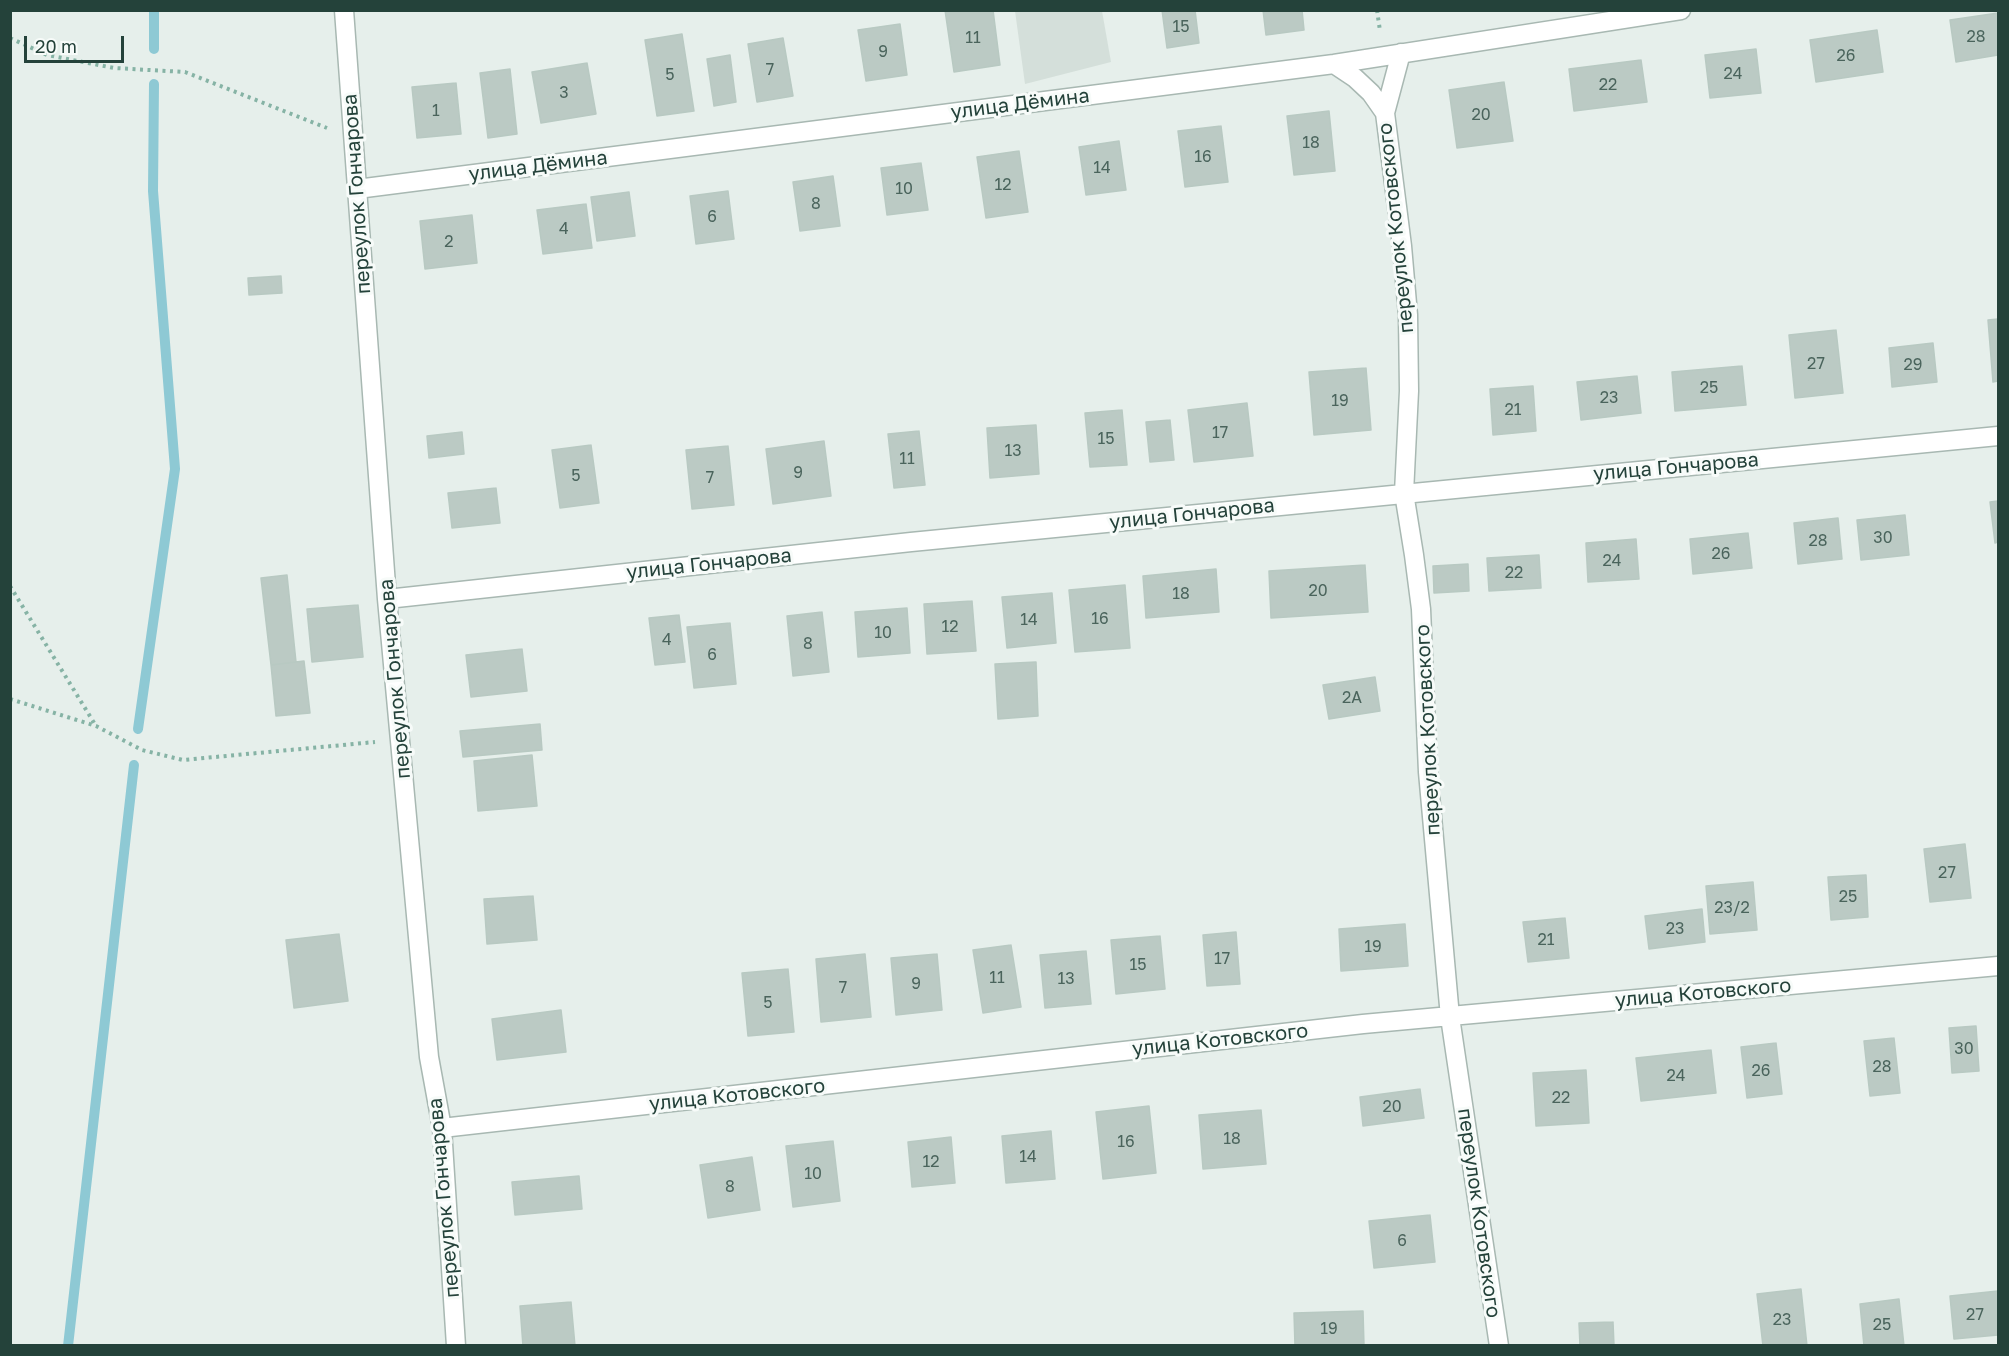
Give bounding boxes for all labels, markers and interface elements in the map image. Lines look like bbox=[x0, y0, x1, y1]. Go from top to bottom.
house number: 15 bbox=[1172, 17, 1190, 37]
scale bar bbox=[27, 24, 128, 62]
house number: 28 bbox=[1966, 27, 1986, 47]
house number: 11 bbox=[965, 28, 981, 48]
text: 20 m bbox=[35, 35, 77, 57]
house number: 9 bbox=[878, 42, 888, 62]
house number: 26 bbox=[1837, 46, 1855, 66]
house number: 7 bbox=[766, 60, 774, 80]
house number: 24 bbox=[1723, 64, 1743, 84]
house number: 5 bbox=[665, 65, 675, 85]
house number: 22 bbox=[1599, 75, 1617, 95]
house number: 3 bbox=[559, 83, 569, 103]
street label: улица Дёмина bbox=[949, 84, 1091, 124]
street label: переулок Гончарова bbox=[338, 93, 376, 295]
house number: 1 bbox=[432, 101, 440, 121]
house number: 20 bbox=[1471, 105, 1491, 125]
street label: переулок Котовского bbox=[1373, 122, 1419, 334]
house number: 18 bbox=[1302, 133, 1320, 153]
street label: улица Дёмина bbox=[467, 146, 609, 186]
house number: 16 bbox=[1194, 147, 1212, 167]
house number: 14 bbox=[1093, 158, 1111, 178]
house number: 12 bbox=[994, 175, 1012, 195]
house number: 10 bbox=[895, 179, 913, 199]
house number: 8 bbox=[811, 194, 821, 214]
house number: 6 bbox=[707, 207, 717, 227]
house number: 4 bbox=[559, 219, 569, 239]
house number: 2 bbox=[444, 232, 454, 252]
house number: 27 bbox=[1807, 354, 1825, 374]
house number: 29 bbox=[1904, 355, 1922, 375]
house number: 25 bbox=[1700, 378, 1718, 398]
house number: 23 bbox=[1600, 388, 1618, 408]
house number: 19 bbox=[1331, 391, 1349, 411]
house number: 21 bbox=[1504, 400, 1522, 420]
house number: 17 bbox=[1212, 423, 1228, 443]
house number: 15 bbox=[1097, 429, 1115, 449]
house number: 13 bbox=[1004, 441, 1022, 461]
street label: улица Гончарова bbox=[1592, 448, 1760, 486]
house number: 11 bbox=[899, 449, 915, 469]
house number: 9 bbox=[793, 463, 803, 483]
house number: 5 bbox=[571, 466, 581, 486]
house number: 7 bbox=[706, 468, 714, 488]
street label: улица Гончарова bbox=[1108, 493, 1276, 535]
house number: 30 bbox=[1873, 528, 1893, 548]
house number: 28 bbox=[1808, 531, 1828, 551]
street label: улица Гончарова bbox=[625, 543, 793, 585]
house number: 26 bbox=[1712, 544, 1730, 564]
house number: 24 bbox=[1602, 551, 1622, 571]
house number: 22 bbox=[1505, 563, 1523, 583]
street label: переулок Гончарова bbox=[374, 578, 416, 780]
house number: 20 bbox=[1308, 581, 1328, 601]
house number: 18 bbox=[1172, 584, 1190, 604]
house number: 16 bbox=[1091, 609, 1109, 629]
house number: 14 bbox=[1020, 610, 1038, 630]
house number: 12 bbox=[941, 617, 959, 637]
house number: 10 bbox=[874, 623, 892, 643]
street label: переулок Котовского bbox=[1410, 624, 1446, 836]
house number: 4 bbox=[662, 630, 672, 650]
house number: 8 bbox=[803, 634, 813, 654]
house number: 6 bbox=[707, 645, 717, 665]
house number: 2А bbox=[1342, 688, 1362, 708]
house number: 27 bbox=[1938, 863, 1956, 883]
house number: 25 bbox=[1839, 887, 1857, 907]
house number: 23/2 bbox=[1714, 898, 1750, 918]
house number: 23 bbox=[1666, 919, 1684, 939]
house number: 21 bbox=[1537, 930, 1555, 950]
house number: 19 bbox=[1364, 937, 1382, 957]
house number: 17 bbox=[1214, 949, 1230, 969]
house number: 15 bbox=[1129, 955, 1147, 975]
house number: 11 bbox=[989, 968, 1005, 988]
house number: 13 bbox=[1057, 969, 1075, 989]
street label: улица Котовского bbox=[1614, 973, 1792, 1013]
house number: 9 bbox=[911, 974, 921, 994]
house number: 7 bbox=[839, 978, 847, 998]
house number: 5 bbox=[763, 993, 773, 1013]
street label: улица Котовского bbox=[1131, 1019, 1309, 1061]
house number: 30 bbox=[1954, 1039, 1974, 1059]
house number: 28 bbox=[1872, 1057, 1892, 1077]
house number: 26 bbox=[1752, 1061, 1770, 1081]
house number: 24 bbox=[1666, 1066, 1686, 1086]
street label: улица Котовского bbox=[648, 1074, 826, 1116]
house number: 22 bbox=[1552, 1088, 1570, 1108]
street label: переулок Гончарова bbox=[423, 1097, 465, 1299]
house number: 20 bbox=[1382, 1097, 1402, 1117]
street label: переулок Котовского bbox=[1452, 1107, 1506, 1319]
house number: 18 bbox=[1223, 1129, 1241, 1149]
house number: 16 bbox=[1117, 1132, 1135, 1152]
house number: 14 bbox=[1019, 1147, 1037, 1167]
house number: 12 bbox=[922, 1152, 940, 1172]
house number: 10 bbox=[804, 1164, 822, 1184]
house number: 8 bbox=[725, 1177, 735, 1197]
house number: 6 bbox=[1397, 1231, 1407, 1251]
house number: 27 bbox=[1966, 1305, 1984, 1325]
house number: 23 bbox=[1773, 1310, 1791, 1330]
house number: 25 bbox=[1873, 1315, 1891, 1335]
house number: 19 bbox=[1320, 1319, 1338, 1339]

